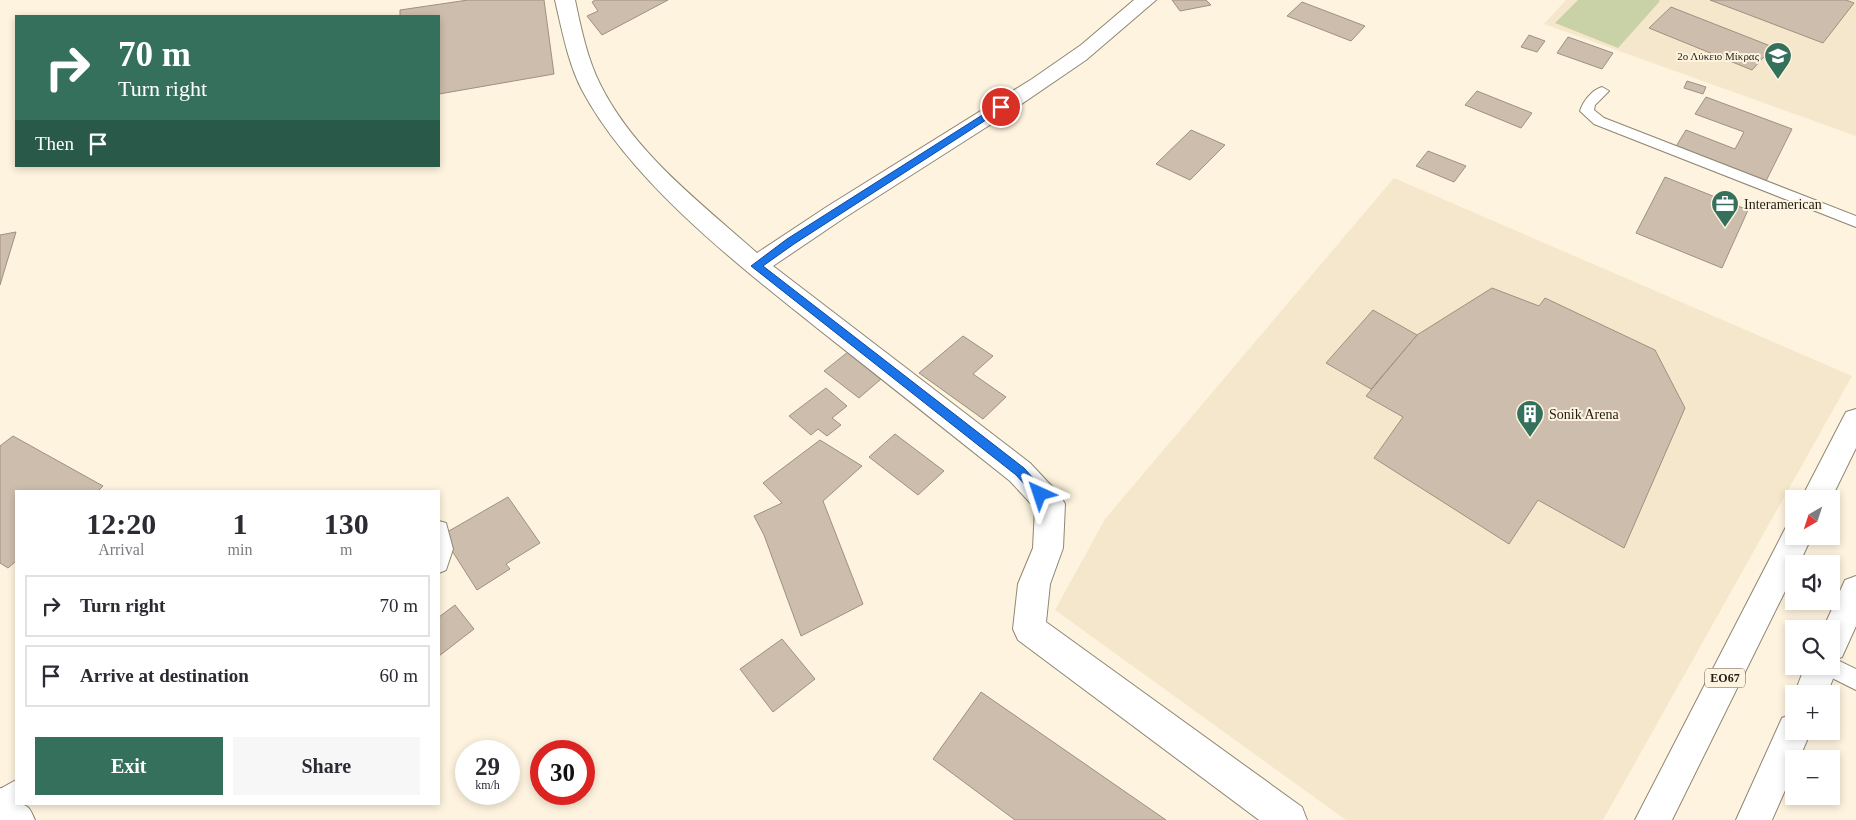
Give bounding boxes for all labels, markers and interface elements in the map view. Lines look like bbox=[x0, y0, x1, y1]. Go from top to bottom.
icon: right bbox=[35, 35, 100, 100]
text: 70 m bbox=[118, 35, 191, 74]
school or university icon: 2ο Λύκειο Μίκρας bbox=[1763, 41, 1793, 80]
place label: 2ο Λύκειο Μίκρας bbox=[1677, 50, 1760, 62]
text: Turn right bbox=[118, 76, 207, 101]
pin bbox=[980, 86, 1022, 128]
icon: arrive bbox=[987, 93, 1015, 121]
icon: arrive bbox=[84, 130, 112, 158]
text: Then bbox=[35, 133, 74, 154]
office icon: Interamerican bbox=[1710, 189, 1740, 228]
place label: Interamerican bbox=[1744, 197, 1822, 212]
building icon: Sonik Arena bbox=[1515, 399, 1545, 438]
place label: Sonik Arena bbox=[1549, 407, 1619, 422]
position arrow bbox=[1013, 467, 1065, 519]
north arrow bbox=[1785, 490, 1840, 545]
map controls bbox=[1785, 490, 1840, 805]
text: 12:20 bbox=[86, 507, 156, 540]
text: 1 bbox=[232, 507, 247, 540]
text: 130 bbox=[324, 507, 369, 540]
text: Arrival bbox=[98, 541, 144, 558]
text: min bbox=[228, 541, 252, 558]
text: m bbox=[340, 541, 352, 558]
button: sound bbox=[1785, 555, 1840, 610]
icon: right bbox=[37, 592, 65, 620]
text: Turn right bbox=[80, 595, 165, 616]
text: 70 m bbox=[379, 595, 418, 616]
button: search bbox=[1785, 620, 1840, 675]
icon: arrive bbox=[37, 662, 65, 690]
text: Arrive at destination bbox=[80, 665, 249, 686]
text: 60 m bbox=[379, 665, 418, 686]
road number: ΕΟ67 bbox=[1705, 668, 1745, 688]
button: + bbox=[1785, 685, 1840, 740]
button: Exit bbox=[35, 737, 223, 795]
button: Share bbox=[233, 737, 420, 795]
speed limit sign: 30 bbox=[530, 740, 595, 805]
button: − bbox=[1785, 750, 1840, 805]
text: 29 bbox=[475, 753, 500, 780]
text: km/h bbox=[475, 778, 500, 792]

